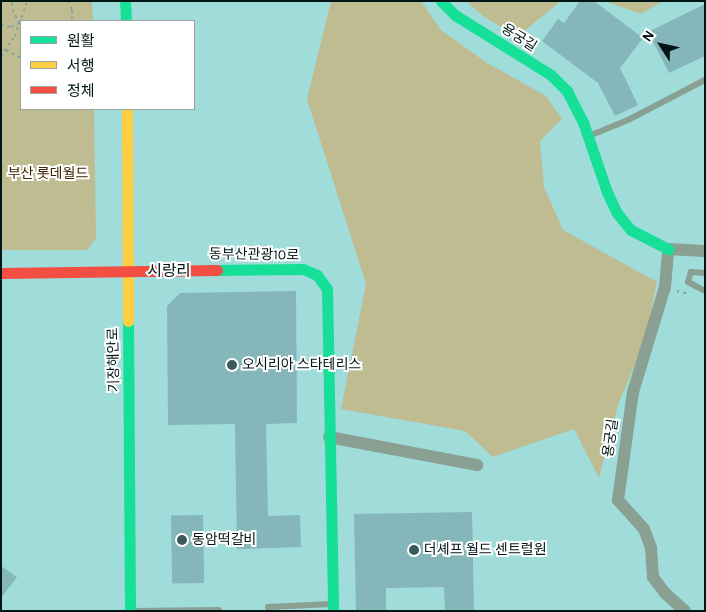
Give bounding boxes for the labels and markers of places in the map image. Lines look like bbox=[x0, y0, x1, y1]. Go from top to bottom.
place label: 오시리아 스타테리스 bbox=[242, 357, 361, 373]
marker: 오시리아 스타테리스 bbox=[226, 359, 238, 371]
place label: 동암떡갈비 bbox=[192, 532, 256, 548]
marker: 동암떡갈비 bbox=[176, 534, 188, 546]
place label: 더셰프 월드 센트럴원 bbox=[424, 542, 547, 558]
marker: 더셰프 월드 센트럴원 bbox=[408, 544, 420, 556]

